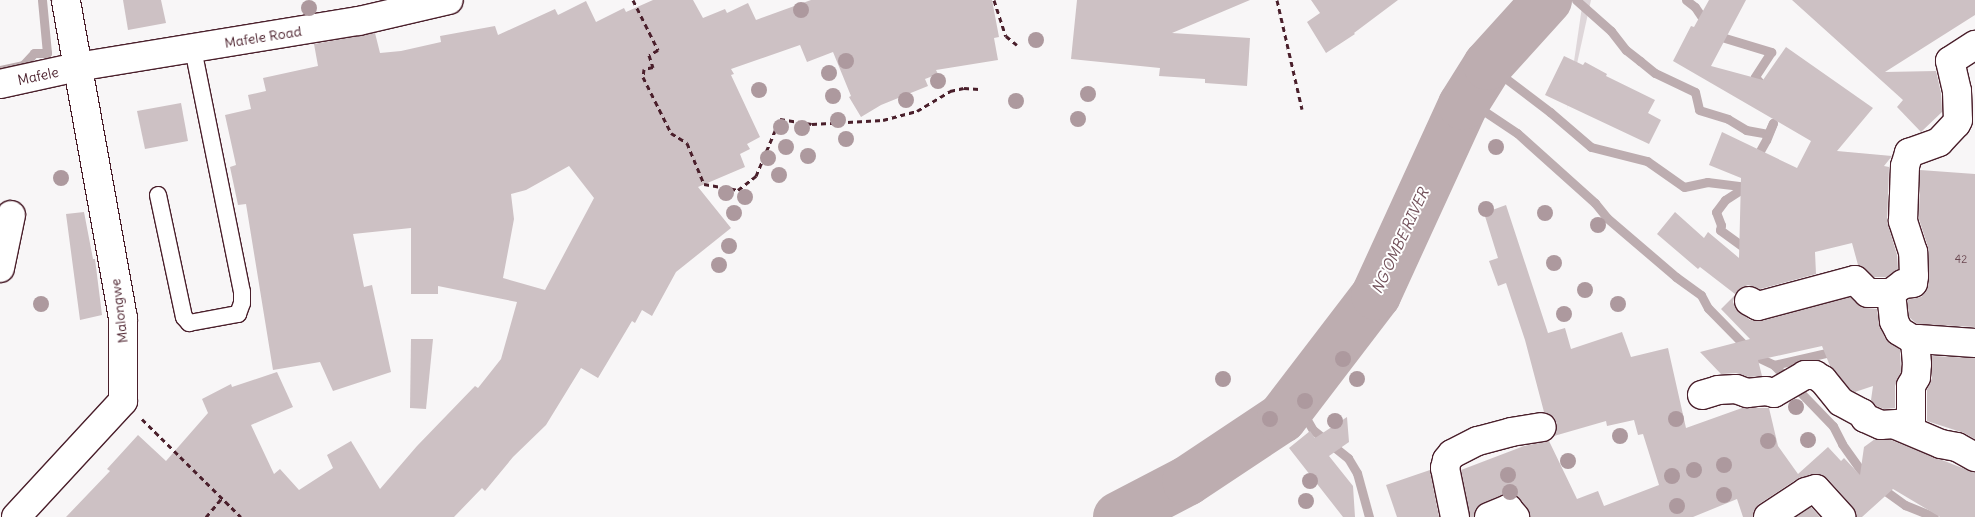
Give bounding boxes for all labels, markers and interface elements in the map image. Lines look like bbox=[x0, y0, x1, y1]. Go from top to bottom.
street label: Mafele Road bbox=[223, 23, 303, 51]
street label: Mafele bbox=[16, 63, 60, 89]
water label: NG'OMBE RIVER bbox=[1368, 186, 1432, 296]
house number: 42 bbox=[1955, 252, 1967, 266]
street label: Malongwe bbox=[107, 278, 131, 344]

